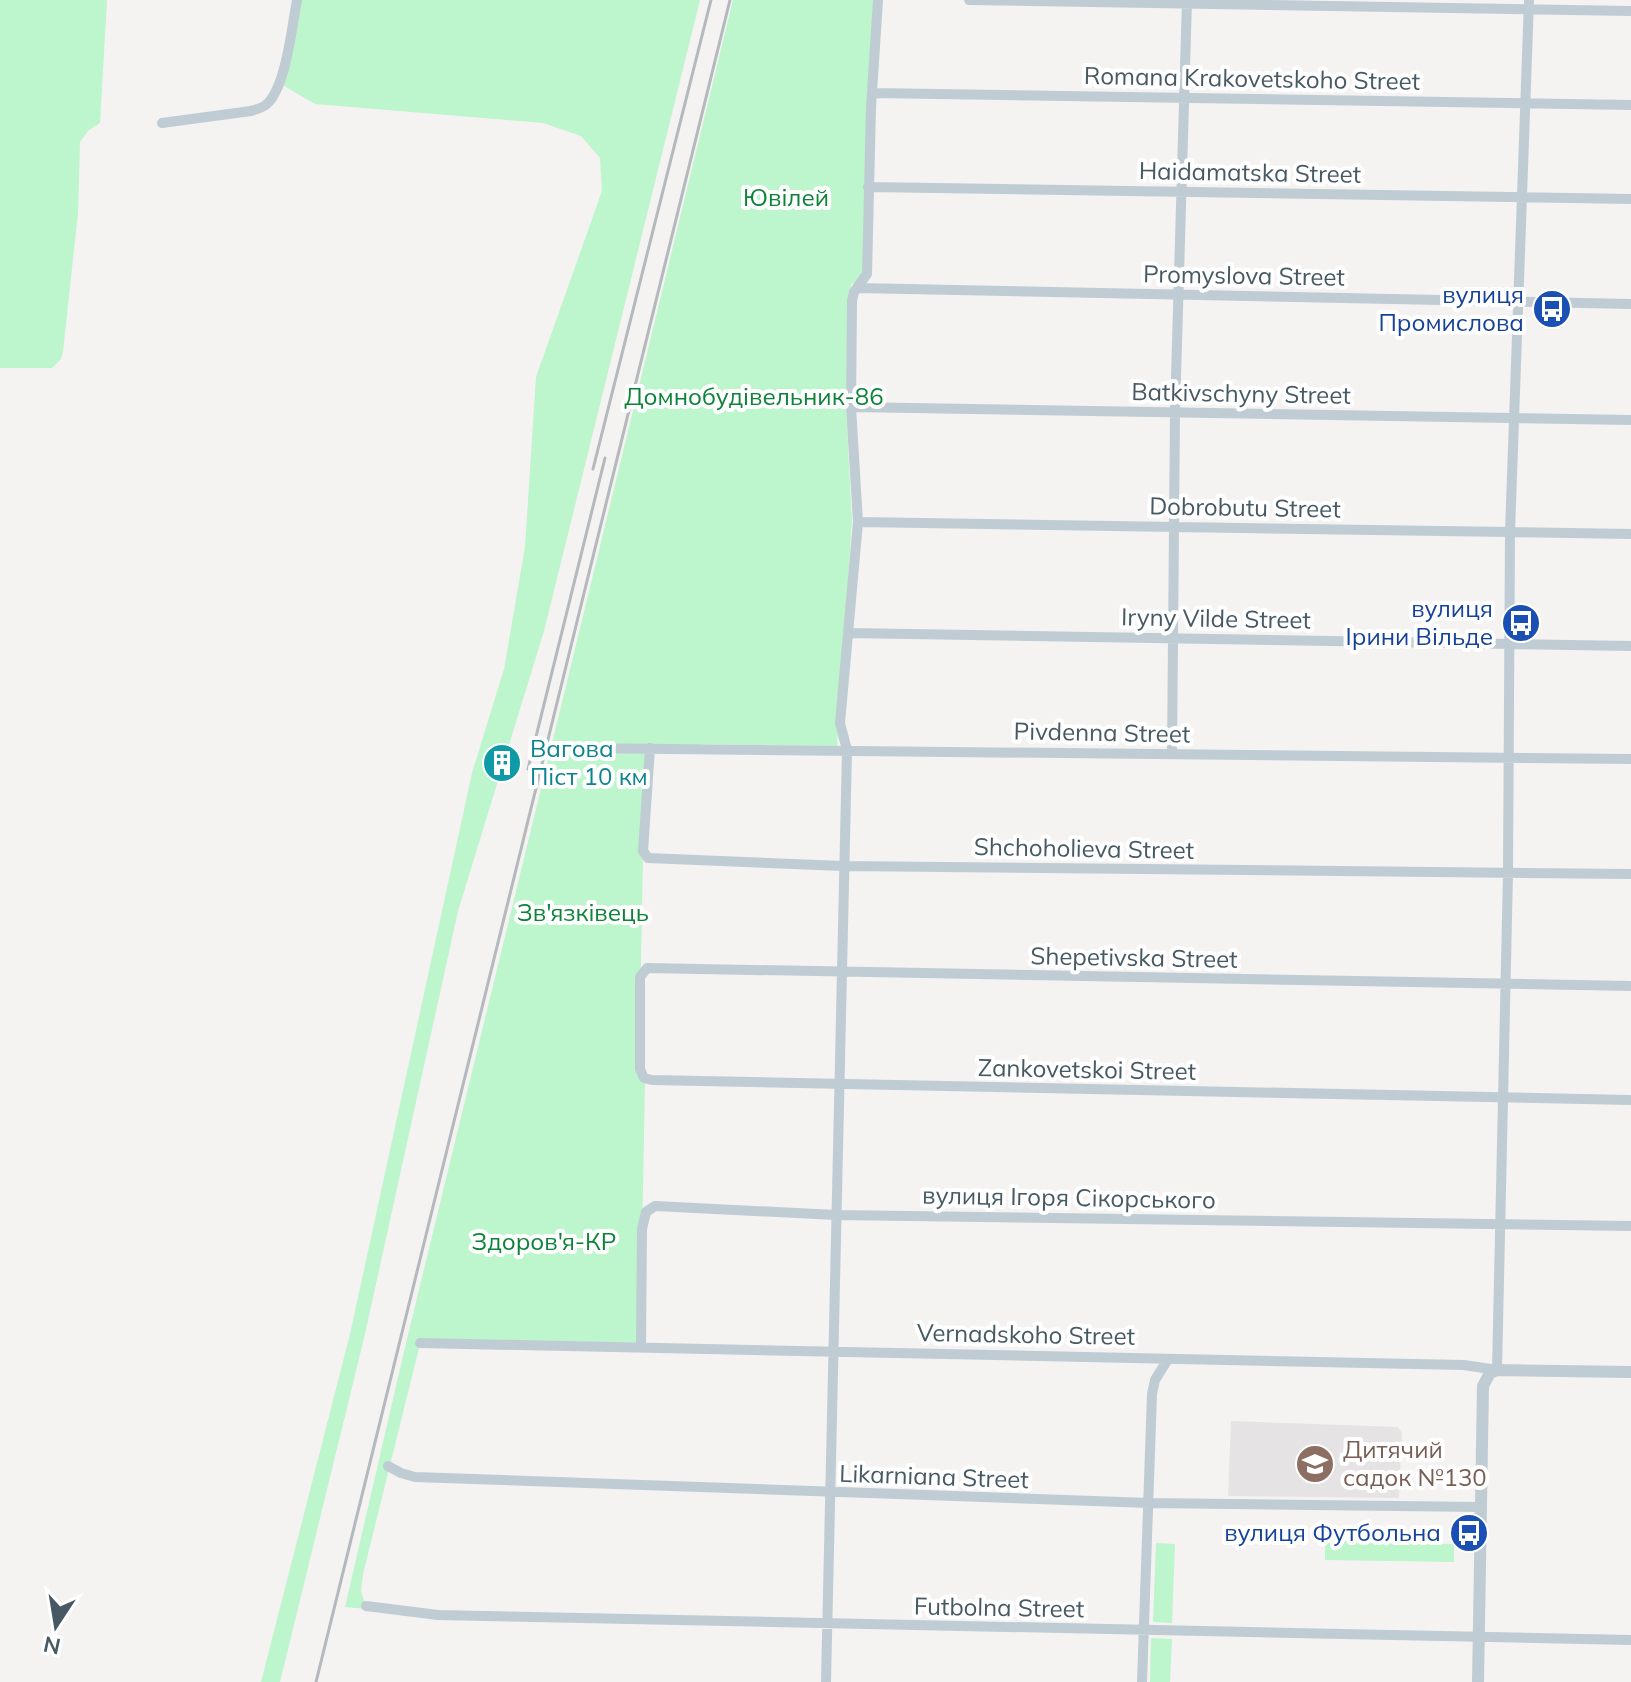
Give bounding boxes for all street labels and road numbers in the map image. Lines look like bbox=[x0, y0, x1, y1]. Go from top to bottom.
street label: Romana Krakovetskoho Street bbox=[1084, 60, 1420, 96]
street label: Haidamatska Street bbox=[1139, 155, 1361, 189]
street label: Promyslova Street bbox=[1143, 258, 1345, 292]
street label: Batkivschyny Street bbox=[1131, 376, 1351, 410]
street label: Dobrobutu Street bbox=[1149, 490, 1341, 524]
street label: Iryny Vilde Street bbox=[1121, 601, 1311, 635]
street label: Pivdenna Street bbox=[1014, 715, 1191, 749]
street label: Shchoholieva Street bbox=[974, 831, 1194, 865]
street label: Shepetivska Street bbox=[1030, 940, 1238, 974]
street label: Zankovetskoi Street bbox=[978, 1052, 1196, 1086]
street label: вулиця Ігоря Сікорського bbox=[922, 1179, 1216, 1215]
street label: Vernadskoho Street bbox=[917, 1317, 1135, 1351]
street label: Likarniana Street bbox=[839, 1458, 1029, 1494]
street label: Futbolna Street bbox=[914, 1591, 1084, 1623]

